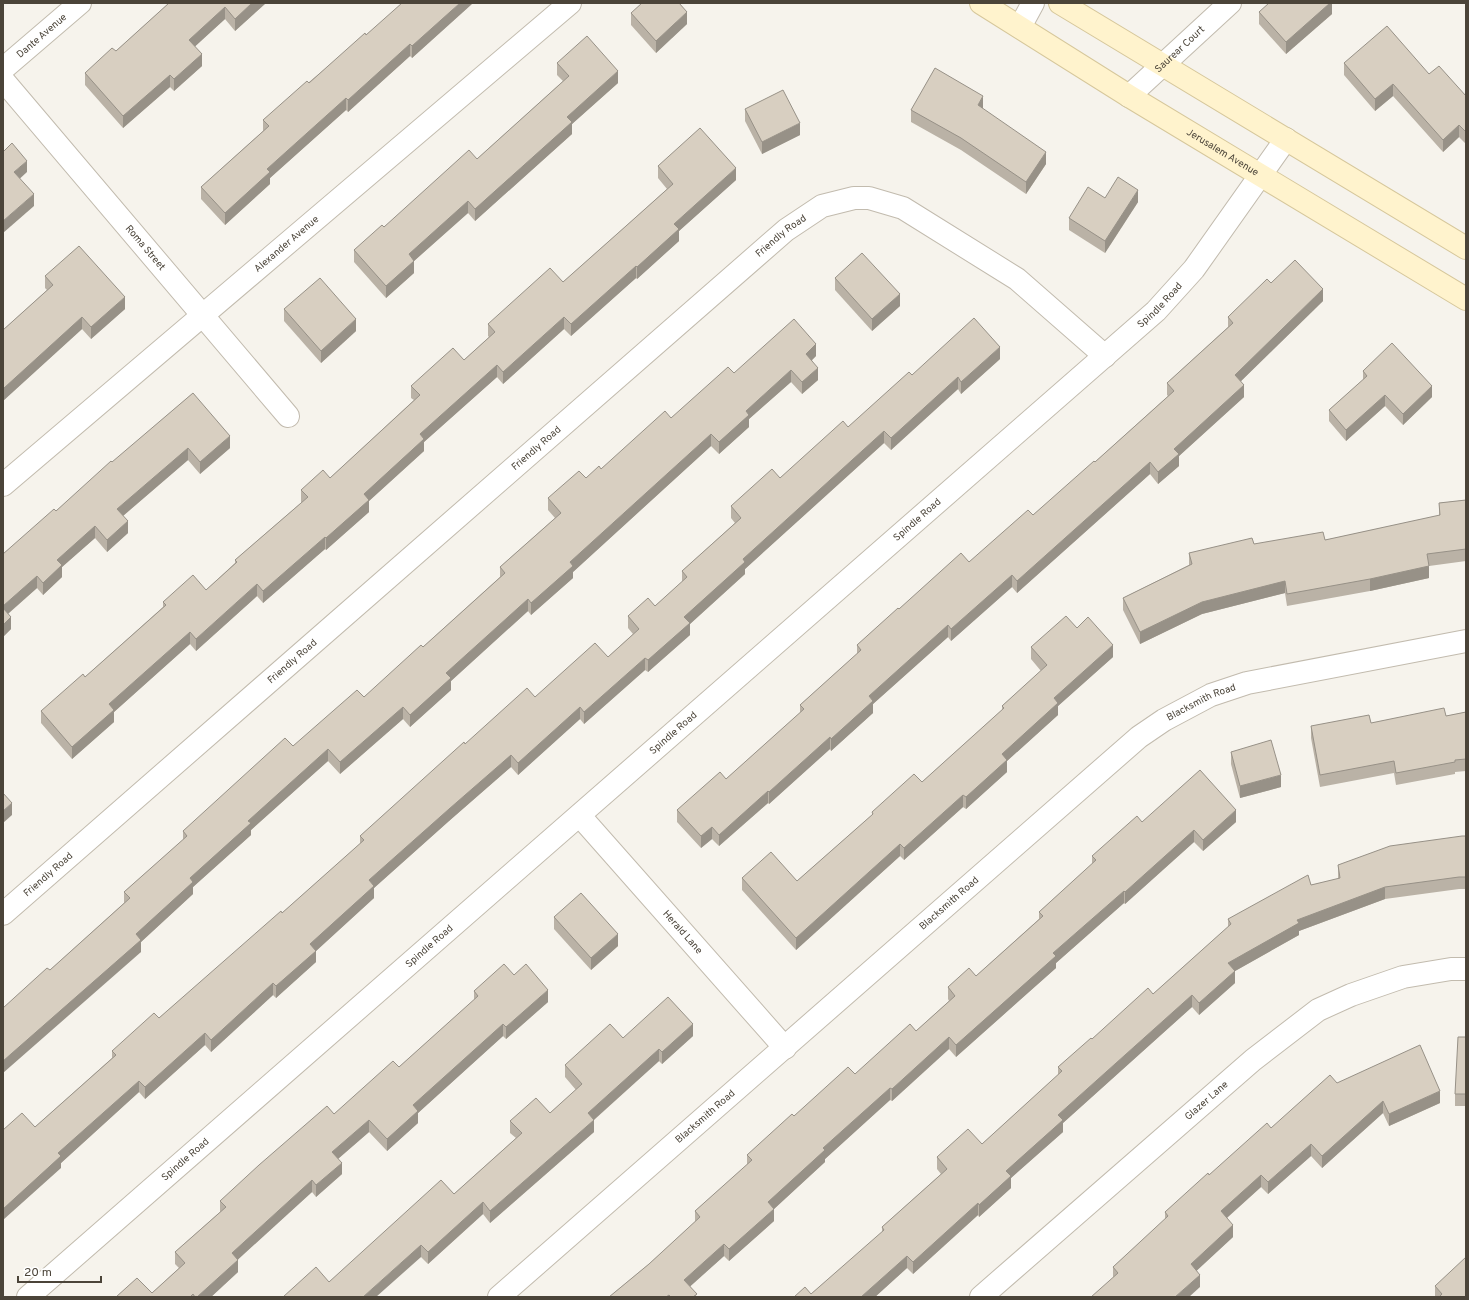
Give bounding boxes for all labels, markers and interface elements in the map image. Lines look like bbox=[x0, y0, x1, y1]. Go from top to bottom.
street label: Dante Avenue bbox=[14, 11, 70, 61]
street label: Saurear Court bbox=[1152, 23, 1208, 75]
street label: Jerusalem Avenue bbox=[1184, 126, 1261, 179]
street label: Friendly Road bbox=[753, 212, 809, 260]
street label: Alexander Avenue bbox=[251, 213, 322, 275]
street label: Roma Street bbox=[122, 222, 168, 273]
street label: Spindle Road bbox=[1135, 280, 1185, 331]
street label: Friendly Road bbox=[509, 423, 564, 473]
street label: Spindle Road bbox=[891, 495, 944, 544]
street label: Friendly Road bbox=[265, 636, 320, 687]
street label: Blacksmith Road bbox=[1164, 681, 1237, 724]
street label: Spindle Road bbox=[647, 709, 700, 757]
street label: Friendly Road bbox=[21, 849, 76, 900]
street label: Blacksmith Road bbox=[916, 874, 982, 933]
street label: Herald Lane bbox=[660, 908, 705, 957]
street label: Spindle Road bbox=[403, 922, 456, 971]
street label: Glazer Lane bbox=[1182, 1078, 1231, 1123]
street label: Blacksmith Road bbox=[673, 1087, 738, 1146]
street label: Spindle Road bbox=[159, 1135, 212, 1184]
scale bar bbox=[18, 1258, 101, 1284]
text: 20 m bbox=[24, 1265, 52, 1281]

